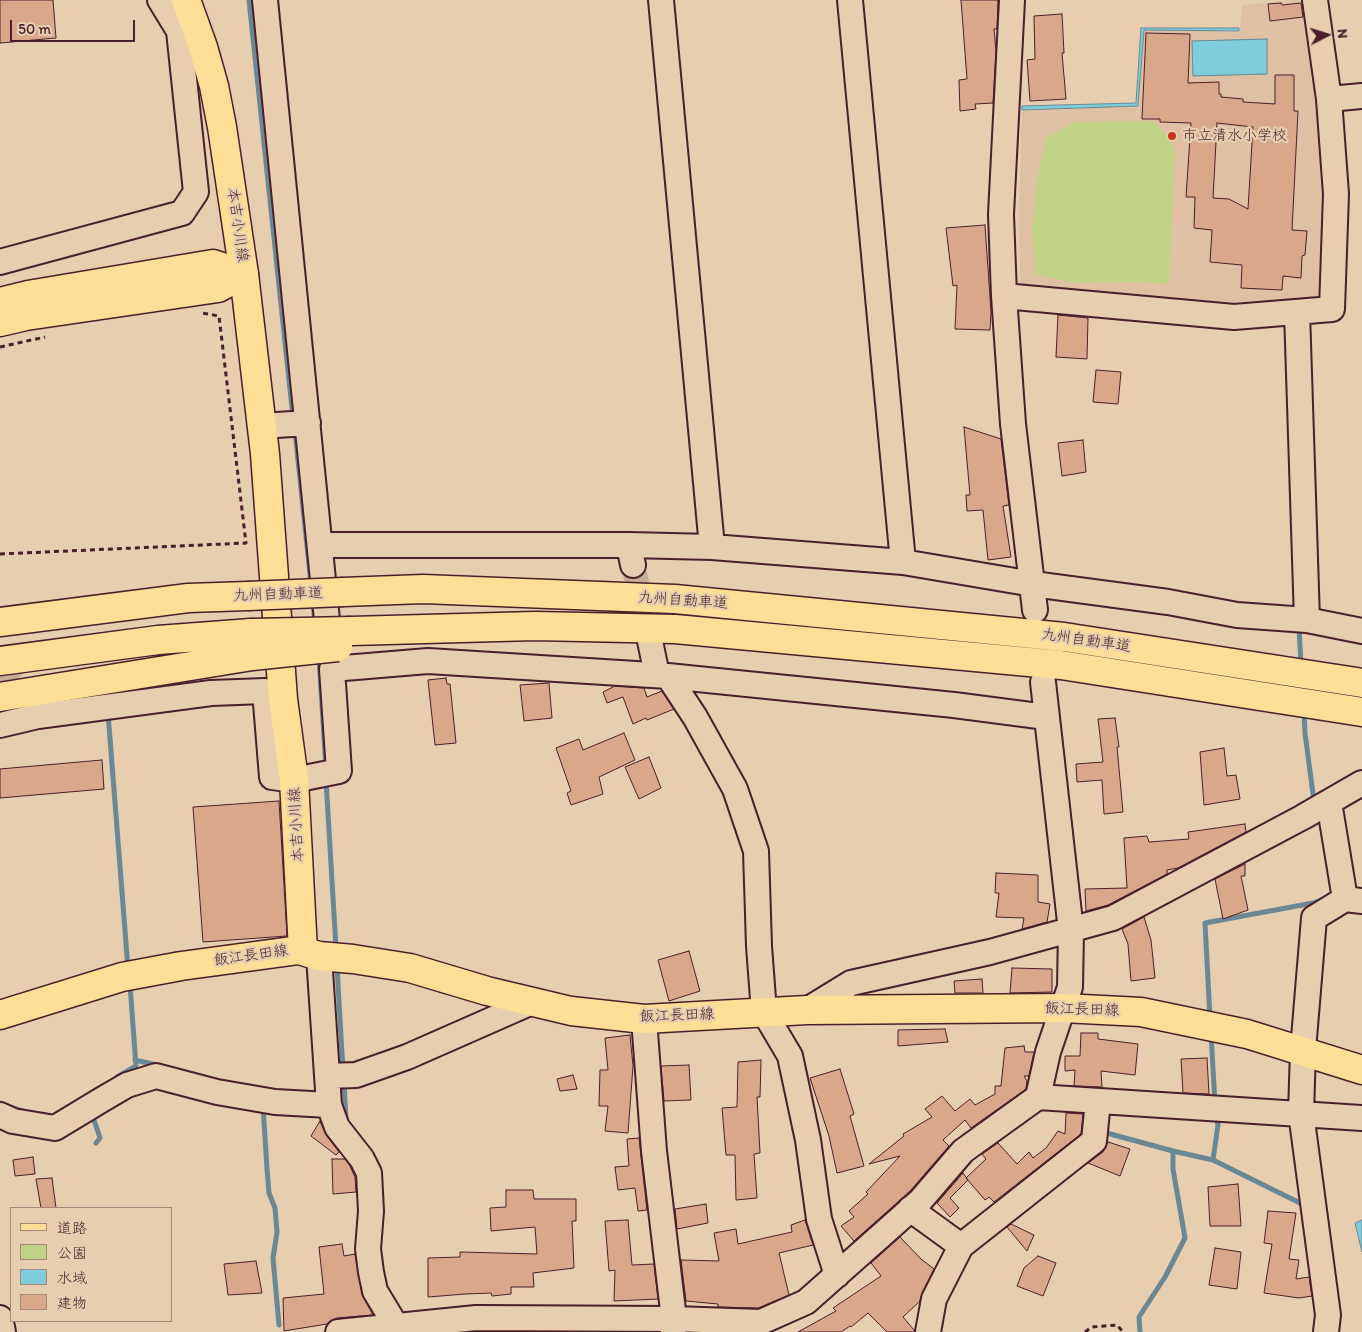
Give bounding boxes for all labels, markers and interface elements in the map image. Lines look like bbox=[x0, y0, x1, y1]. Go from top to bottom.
scale bar bbox=[12, 10, 138, 42]
north arrow bbox=[1302, 10, 1352, 60]
text: 50 m bbox=[18, 20, 51, 38]
text: N bbox=[1334, 28, 1351, 39]
place label: 市立清水小学校 bbox=[1182, 127, 1287, 145]
marker: 市立清水小学校 bbox=[1166, 130, 1178, 142]
street label: 本吉小川線 bbox=[223, 187, 251, 263]
street label: 九州自動車道 bbox=[233, 584, 323, 606]
street label: 九州自動車道 bbox=[637, 589, 729, 613]
street label: 九州自動車道 bbox=[1040, 626, 1132, 656]
street label: 本吉小川線 bbox=[286, 787, 308, 863]
street label: 飯江長田線 bbox=[213, 942, 289, 970]
street label: 飯江長田線 bbox=[1044, 1000, 1120, 1020]
street label: 飯江長田線 bbox=[639, 1006, 715, 1026]
legend bbox=[10, 1207, 172, 1322]
text: 道路 bbox=[57, 1219, 87, 1237]
text: 公園 bbox=[57, 1244, 87, 1262]
text: 水域 bbox=[57, 1269, 87, 1287]
text: 建物 bbox=[57, 1294, 87, 1312]

